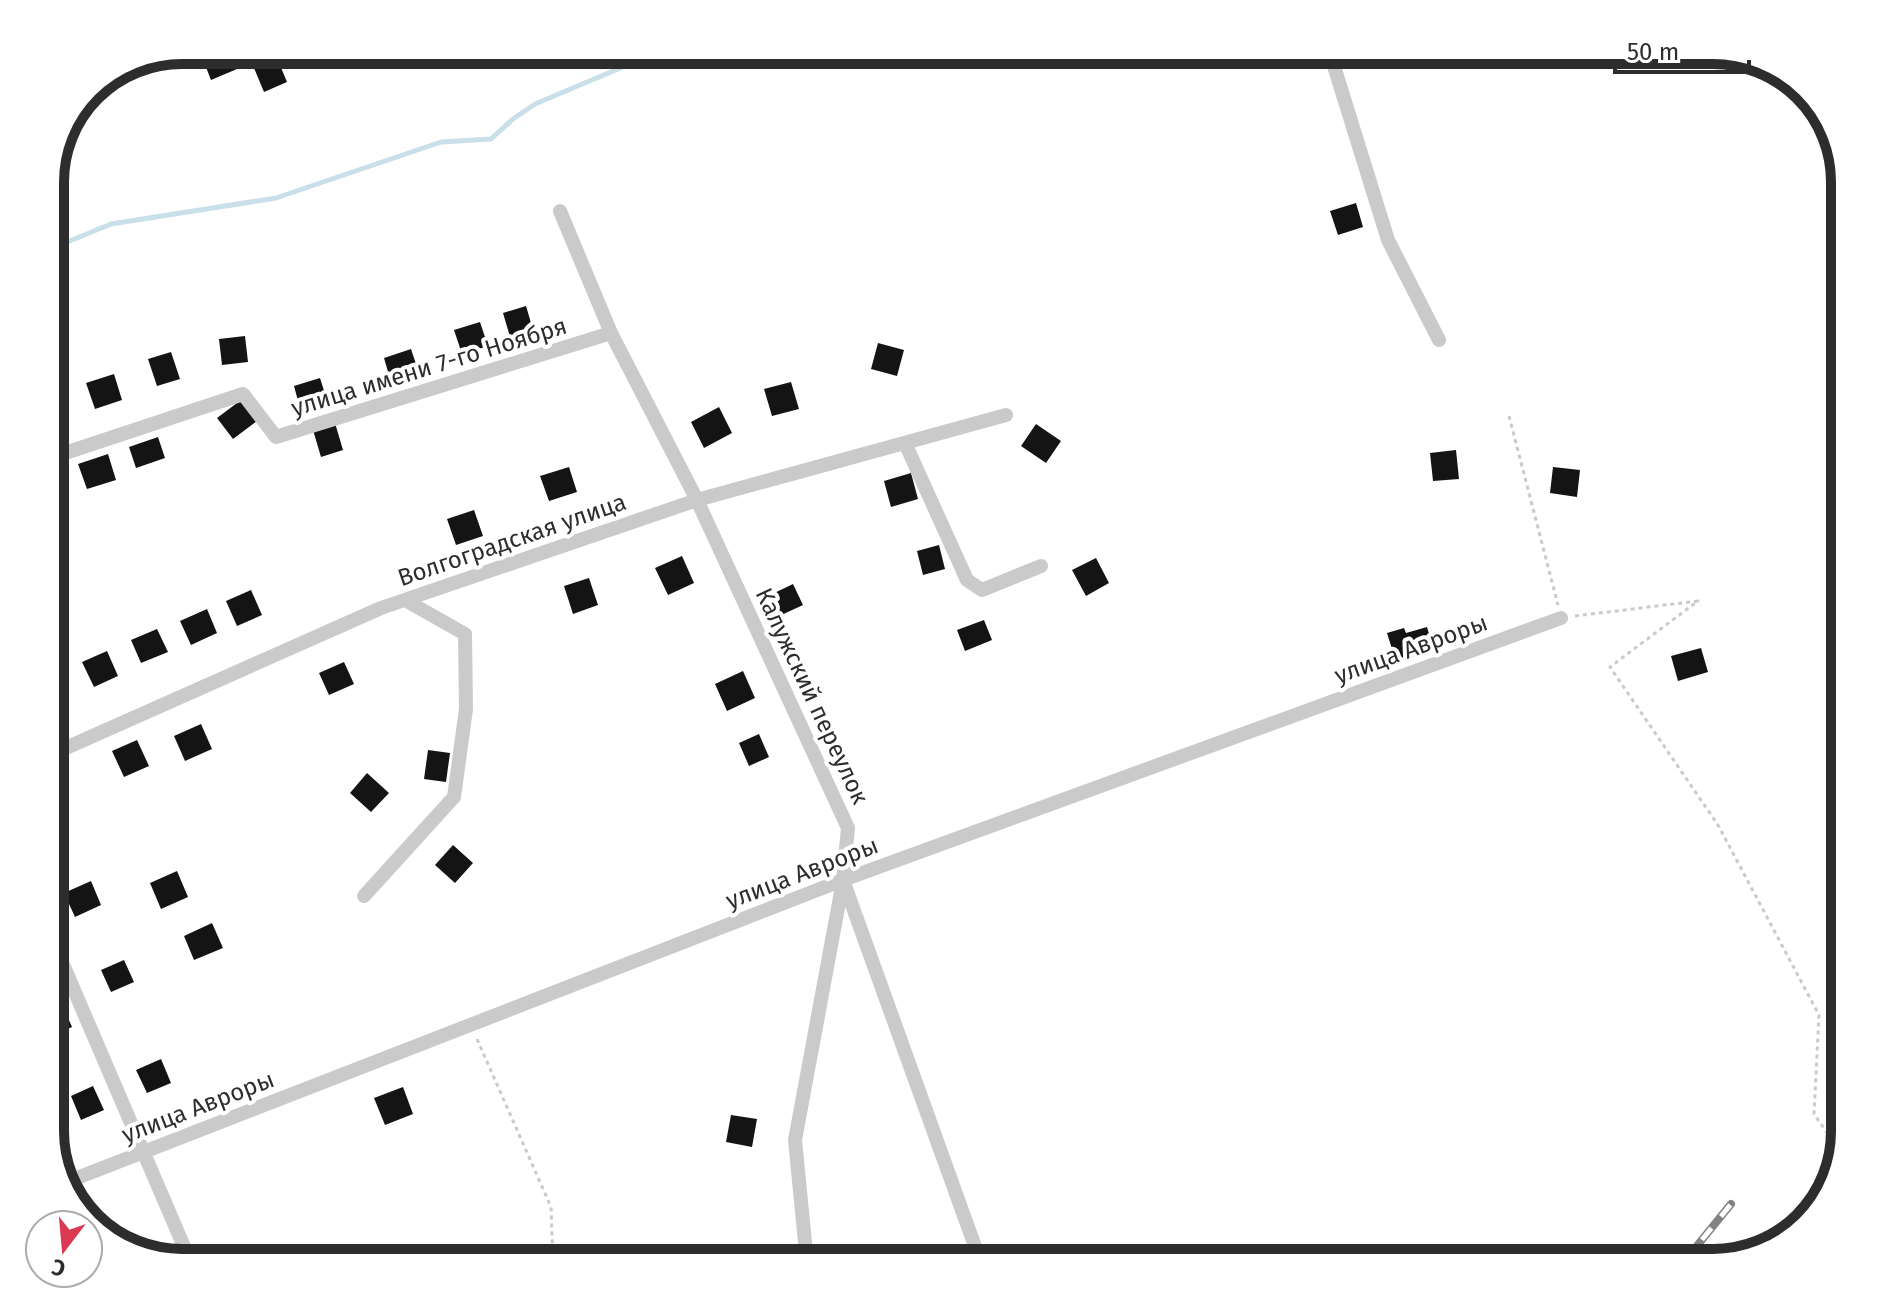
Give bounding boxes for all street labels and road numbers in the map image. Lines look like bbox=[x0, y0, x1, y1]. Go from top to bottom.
street label: улица имени 7-го Ноября bbox=[288, 312, 570, 422]
street label: Волгоградская улица bbox=[394, 488, 630, 592]
street label: Калужский переулок bbox=[750, 584, 875, 809]
street label: улица Авроры bbox=[1331, 608, 1491, 690]
street label: улица Авроры bbox=[722, 831, 882, 915]
street label: улица Авроры bbox=[118, 1065, 278, 1149]

